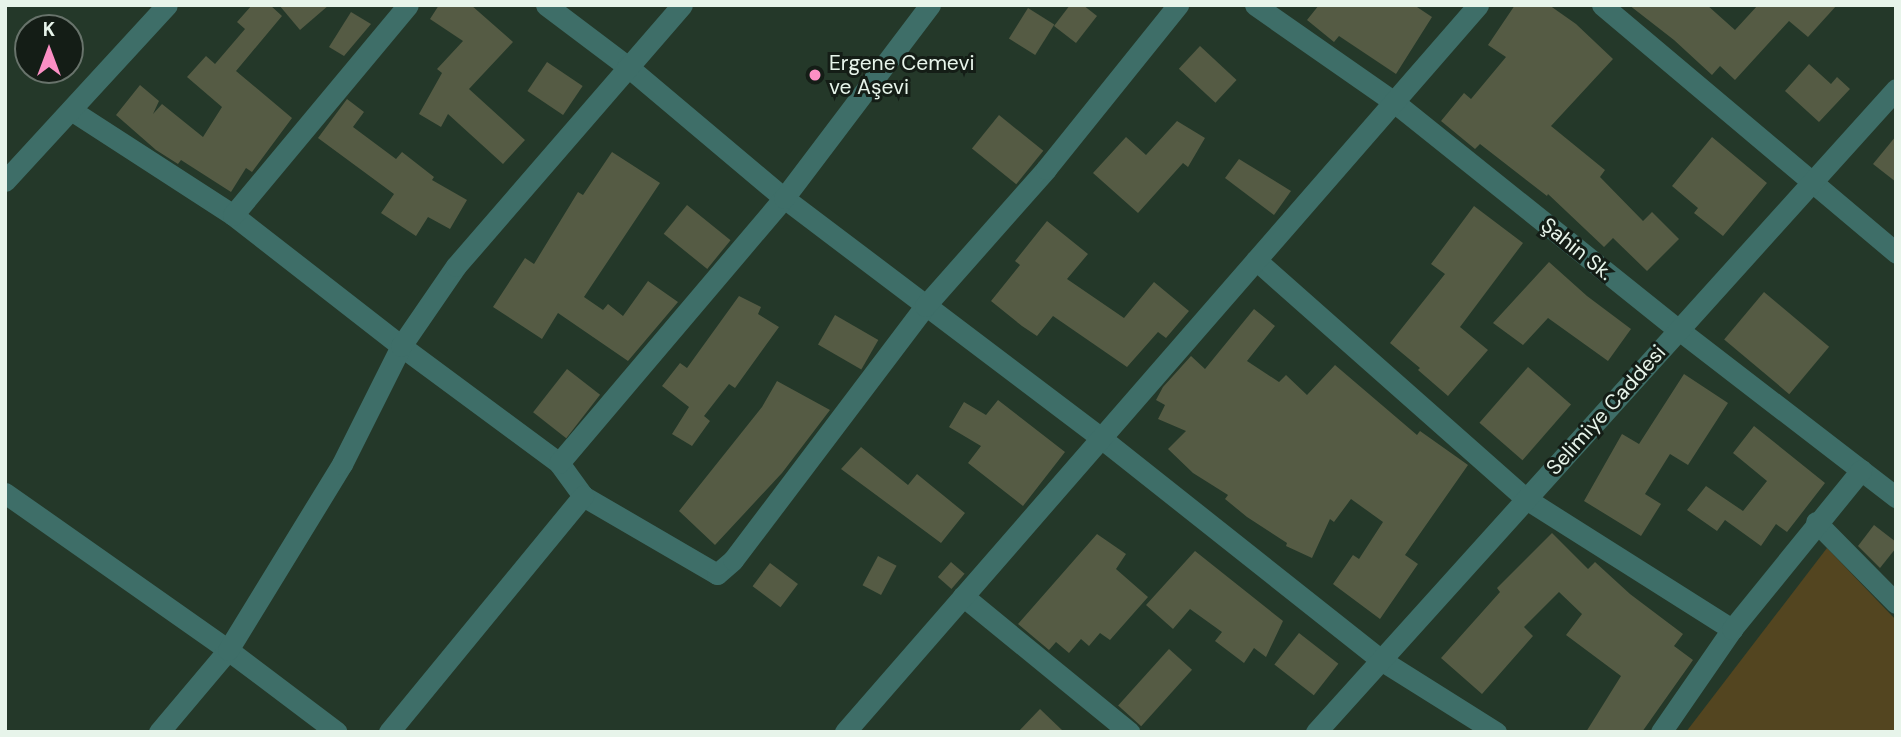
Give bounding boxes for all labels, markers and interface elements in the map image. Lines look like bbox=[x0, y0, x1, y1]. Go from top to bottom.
north arrow bbox=[14, 14, 84, 84]
text: K bbox=[43, 17, 55, 42]
place label: Ergene Cemevi ve Aşevi bbox=[829, 50, 974, 100]
marker: Ergene Cemevi ve Aşevi bbox=[807, 67, 823, 83]
street label: Şahin Sk. bbox=[1536, 212, 1618, 286]
street label: Selimiye Caddesi bbox=[1541, 340, 1671, 480]

